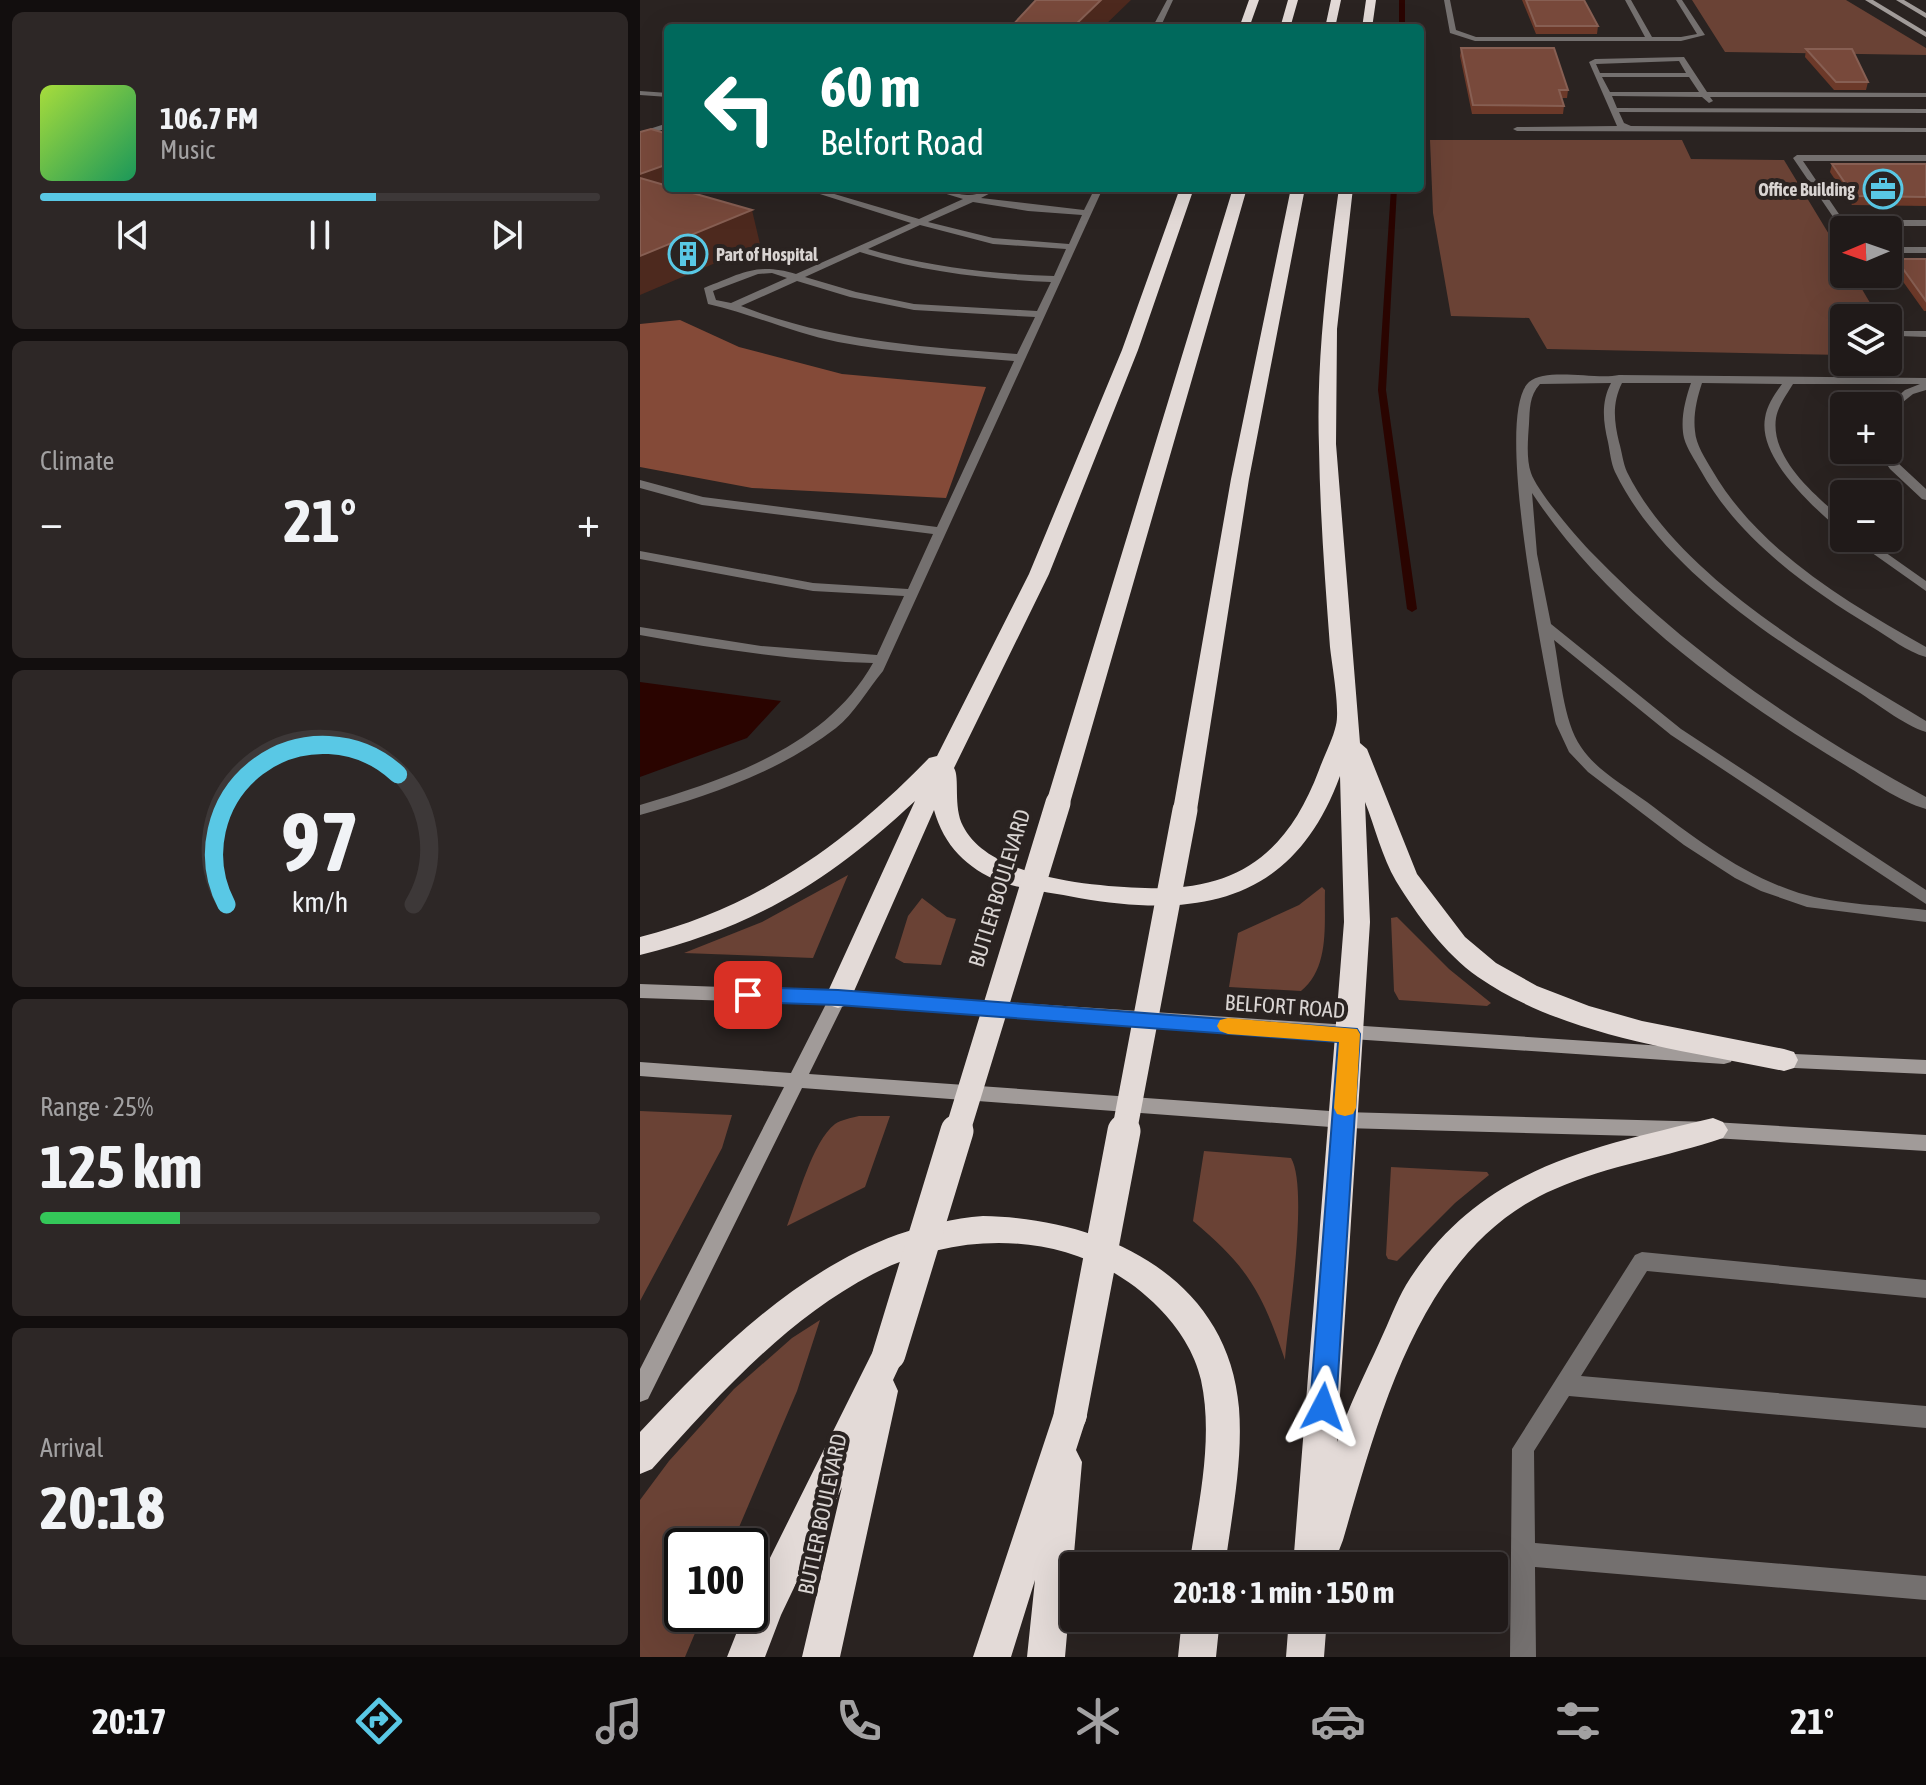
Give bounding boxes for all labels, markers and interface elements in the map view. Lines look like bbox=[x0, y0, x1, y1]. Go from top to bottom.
text: 60 m bbox=[820, 55, 921, 119]
icon: left bbox=[688, 56, 792, 160]
text: 106.7 FM bbox=[160, 101, 258, 135]
text: Belfort Road bbox=[820, 121, 984, 163]
text: Music bbox=[160, 135, 215, 165]
office icon: Office Building bbox=[1862, 168, 1904, 210]
place label: Office Building bbox=[1758, 179, 1855, 200]
icon: previous bbox=[111, 213, 155, 257]
icon: pause bbox=[298, 213, 342, 257]
icon: next bbox=[485, 213, 529, 257]
north arrow bbox=[1830, 216, 1902, 288]
map controls bbox=[1830, 216, 1902, 552]
building icon: Part of Hospital bbox=[667, 233, 709, 275]
place label: Part of Hospital bbox=[716, 244, 818, 265]
button: layers bbox=[1830, 304, 1902, 376]
button: + bbox=[1830, 392, 1902, 464]
text: Climate bbox=[40, 446, 114, 476]
button: − bbox=[1830, 480, 1902, 552]
text: 21° bbox=[284, 486, 356, 555]
text: − bbox=[40, 496, 63, 546]
text: + bbox=[577, 496, 600, 546]
text: 97 bbox=[281, 792, 359, 888]
street label: BUTLER BOULEVARD bbox=[963, 806, 1035, 970]
text: km/h bbox=[292, 885, 348, 918]
pin bbox=[714, 961, 782, 1029]
icon: arrive bbox=[726, 973, 770, 1017]
street label: BELFORT ROAD bbox=[1224, 989, 1346, 1023]
text: Range · 25% bbox=[40, 1092, 153, 1122]
text: 125 km bbox=[40, 1132, 202, 1201]
position arrow bbox=[1281, 1365, 1365, 1449]
street label: BUTLER BOULEVARD bbox=[792, 1431, 852, 1597]
text: Arrival bbox=[40, 1433, 104, 1463]
text: 20:18 bbox=[40, 1473, 165, 1542]
speed limit sign: 100 bbox=[664, 1528, 768, 1632]
text: 20:18 · 1 min · 150 m bbox=[1174, 1575, 1394, 1609]
icon: directions bbox=[351, 1693, 407, 1749]
icon: music bbox=[591, 1693, 647, 1749]
icon: phone bbox=[831, 1693, 887, 1749]
icon: climate bbox=[1070, 1693, 1126, 1749]
icon: car bbox=[1310, 1693, 1366, 1749]
icon: filters bbox=[1550, 1693, 1606, 1749]
text: 20:17 bbox=[92, 1700, 167, 1742]
text: 21° bbox=[1790, 1700, 1834, 1742]

